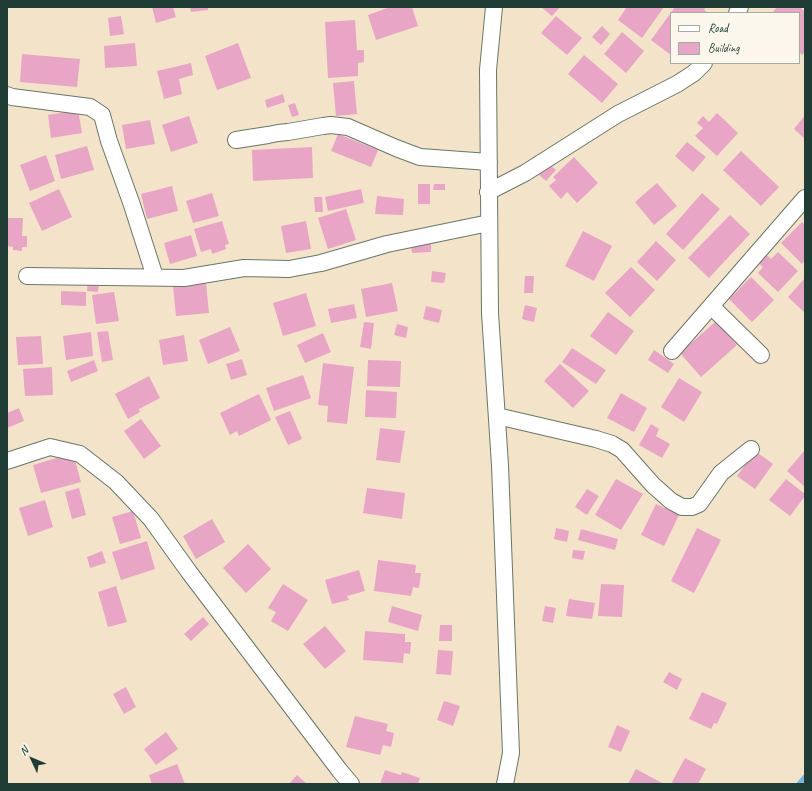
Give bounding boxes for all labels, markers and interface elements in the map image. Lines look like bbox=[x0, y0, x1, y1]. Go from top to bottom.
legend bbox=[670, 12, 800, 64]
text: Road bbox=[708, 20, 728, 36]
text: Building bbox=[708, 40, 740, 56]
north arrow bbox=[12, 739, 52, 779]
text: N bbox=[16, 743, 31, 758]

